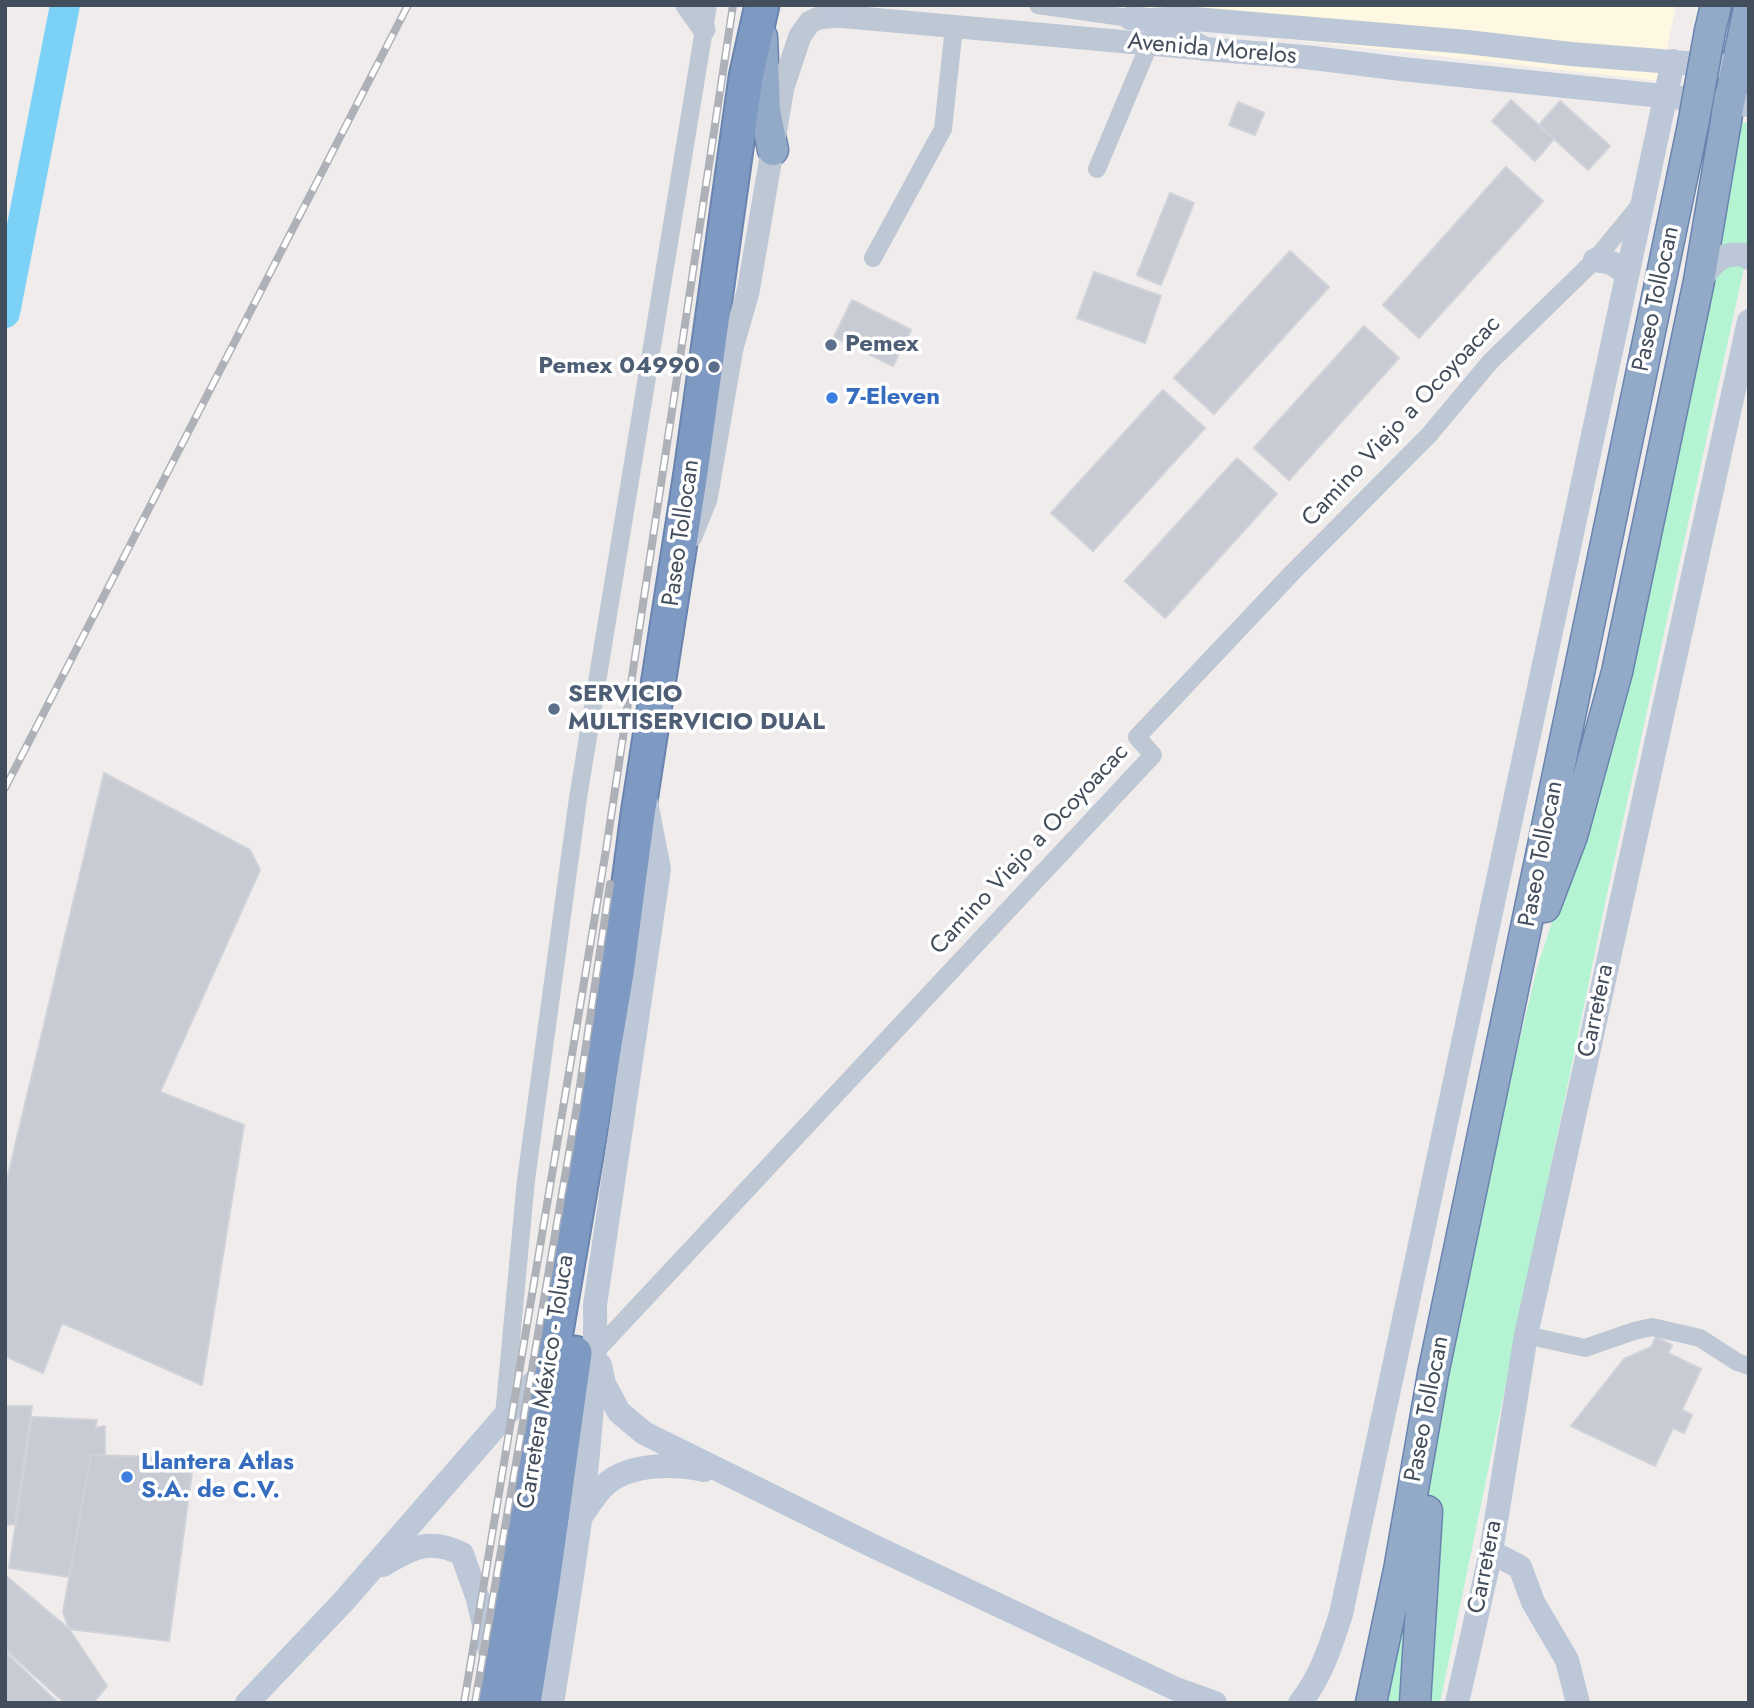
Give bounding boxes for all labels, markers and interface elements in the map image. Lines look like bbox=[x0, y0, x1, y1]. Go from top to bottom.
street label: Avenida Morelos bbox=[1126, 28, 1298, 72]
street label: Paseo Tollocan bbox=[1628, 224, 1686, 374]
street label: Camino Viejo a Ocoyoacac bbox=[1297, 311, 1507, 533]
place label: Pemex bbox=[845, 331, 919, 359]
marker: Pemex bbox=[823, 337, 839, 353]
place label: Pemex 04990 bbox=[538, 353, 700, 381]
marker: Pemex 04990 bbox=[706, 359, 722, 375]
place label: 7-Eleven bbox=[846, 384, 940, 412]
marker: 7-Eleven bbox=[824, 390, 840, 406]
street label: Paseo Tollocan bbox=[657, 458, 707, 608]
place label: SERVICIO MULTISERVICIO DUAL bbox=[568, 681, 825, 737]
marker: SERVICIO MULTISERVICIO DUAL bbox=[546, 701, 562, 717]
street label: Camino Viejo a Ocoyoacac bbox=[925, 739, 1135, 961]
street label: Paseo Tollocan bbox=[1514, 779, 1570, 929]
street label: Carretera bbox=[1573, 962, 1621, 1060]
street label: Carretera México - Toluca bbox=[513, 1253, 581, 1511]
street label: Paseo Tollocan bbox=[1400, 1334, 1456, 1484]
place label: Llantera Atlas S.A. de C.V. bbox=[141, 1449, 294, 1505]
marker: Llantera Atlas S.A. de C.V. bbox=[119, 1469, 135, 1485]
street label: Carretera bbox=[1463, 1518, 1509, 1616]

